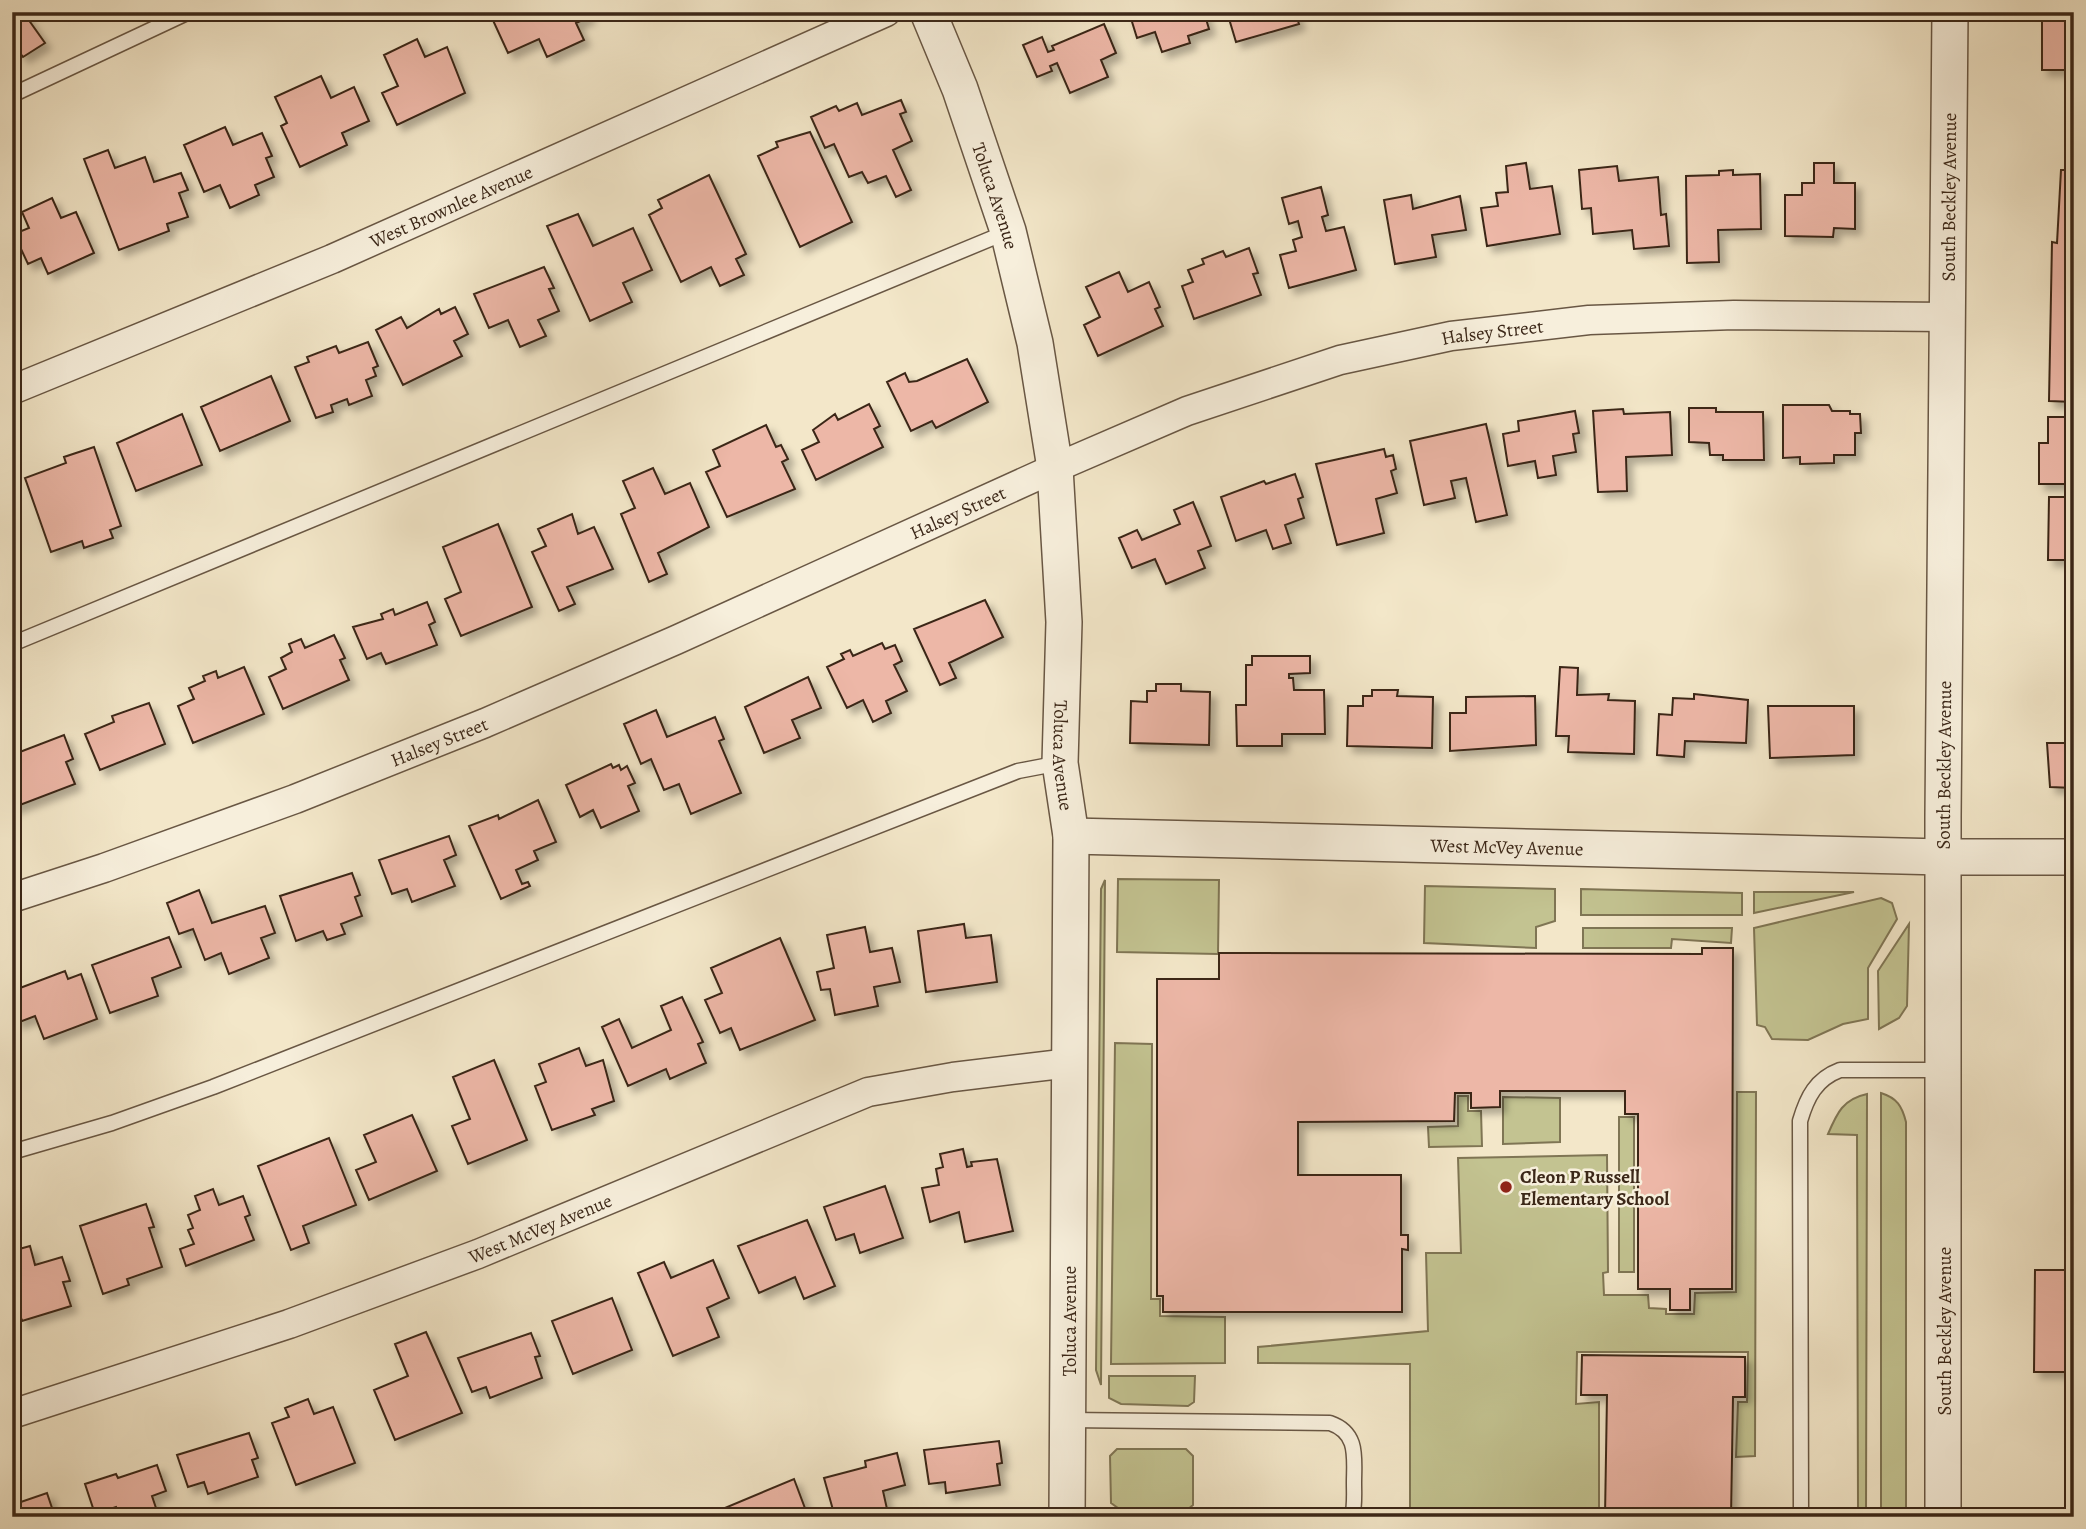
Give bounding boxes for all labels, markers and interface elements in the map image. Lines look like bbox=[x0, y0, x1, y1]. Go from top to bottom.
street label: South Beckley Avenue bbox=[1936, 112, 1963, 282]
street label: Toluca Avenue bbox=[965, 139, 1024, 252]
street label: West Brownlee Avenue bbox=[365, 159, 537, 255]
street label: Halsey Street bbox=[1439, 313, 1545, 352]
street label: Halsey Street bbox=[906, 480, 1010, 546]
street label: South Beckley Avenue bbox=[1931, 680, 1958, 849]
street label: Toluca Avenue bbox=[1046, 700, 1079, 813]
street label: Halsey Street bbox=[387, 711, 492, 773]
street label: West McVey Avenue bbox=[1429, 833, 1584, 862]
place label: Cleon P Russell Elementary School bbox=[1520, 1164, 1669, 1212]
marker: Cleon P Russell Elementary School bbox=[1498, 1179, 1514, 1195]
street label: West McVey Avenue bbox=[464, 1188, 616, 1271]
street label: South Beckley Avenue bbox=[1932, 1247, 1958, 1415]
street label: Toluca Avenue bbox=[1057, 1266, 1083, 1376]

